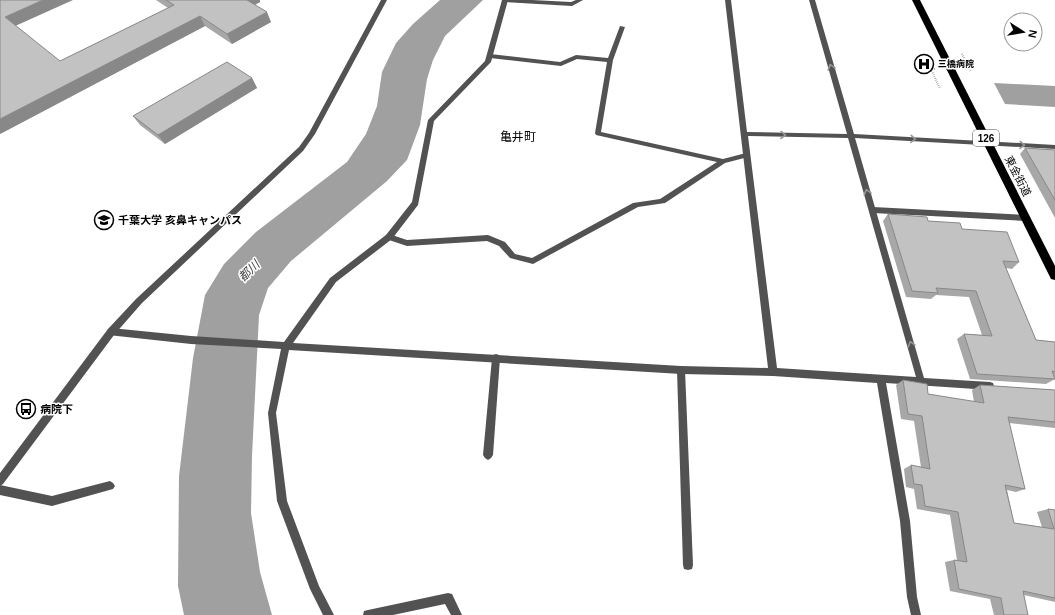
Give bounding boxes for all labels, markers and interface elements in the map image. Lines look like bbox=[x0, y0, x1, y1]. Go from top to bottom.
north arrow bbox=[1003, 12, 1043, 52]
text: N bbox=[1026, 29, 1039, 39]
hospital icon: 三橋病院 bbox=[913, 53, 935, 75]
place label: 三橋病院 bbox=[938, 59, 974, 69]
one-way arrow bbox=[827, 64, 836, 71]
district label: 亀井町 bbox=[500, 130, 536, 144]
road number: 126 bbox=[973, 130, 999, 146]
one-way arrow bbox=[780, 131, 786, 139]
one-way arrow bbox=[910, 135, 916, 144]
one-way arrow bbox=[1019, 141, 1025, 150]
street label: 東金街道 bbox=[1003, 154, 1033, 198]
one-way arrow bbox=[863, 189, 872, 196]
school or university icon: 千葉大学 亥鼻キャンパス bbox=[93, 209, 115, 231]
place label: 千葉大学 亥鼻キャンパス bbox=[118, 214, 242, 226]
water label: 都川 bbox=[235, 256, 264, 284]
one-way arrow bbox=[907, 341, 916, 348]
bus stop icon: 病院下 bbox=[15, 398, 37, 420]
place label: 病院下 bbox=[40, 403, 73, 415]

